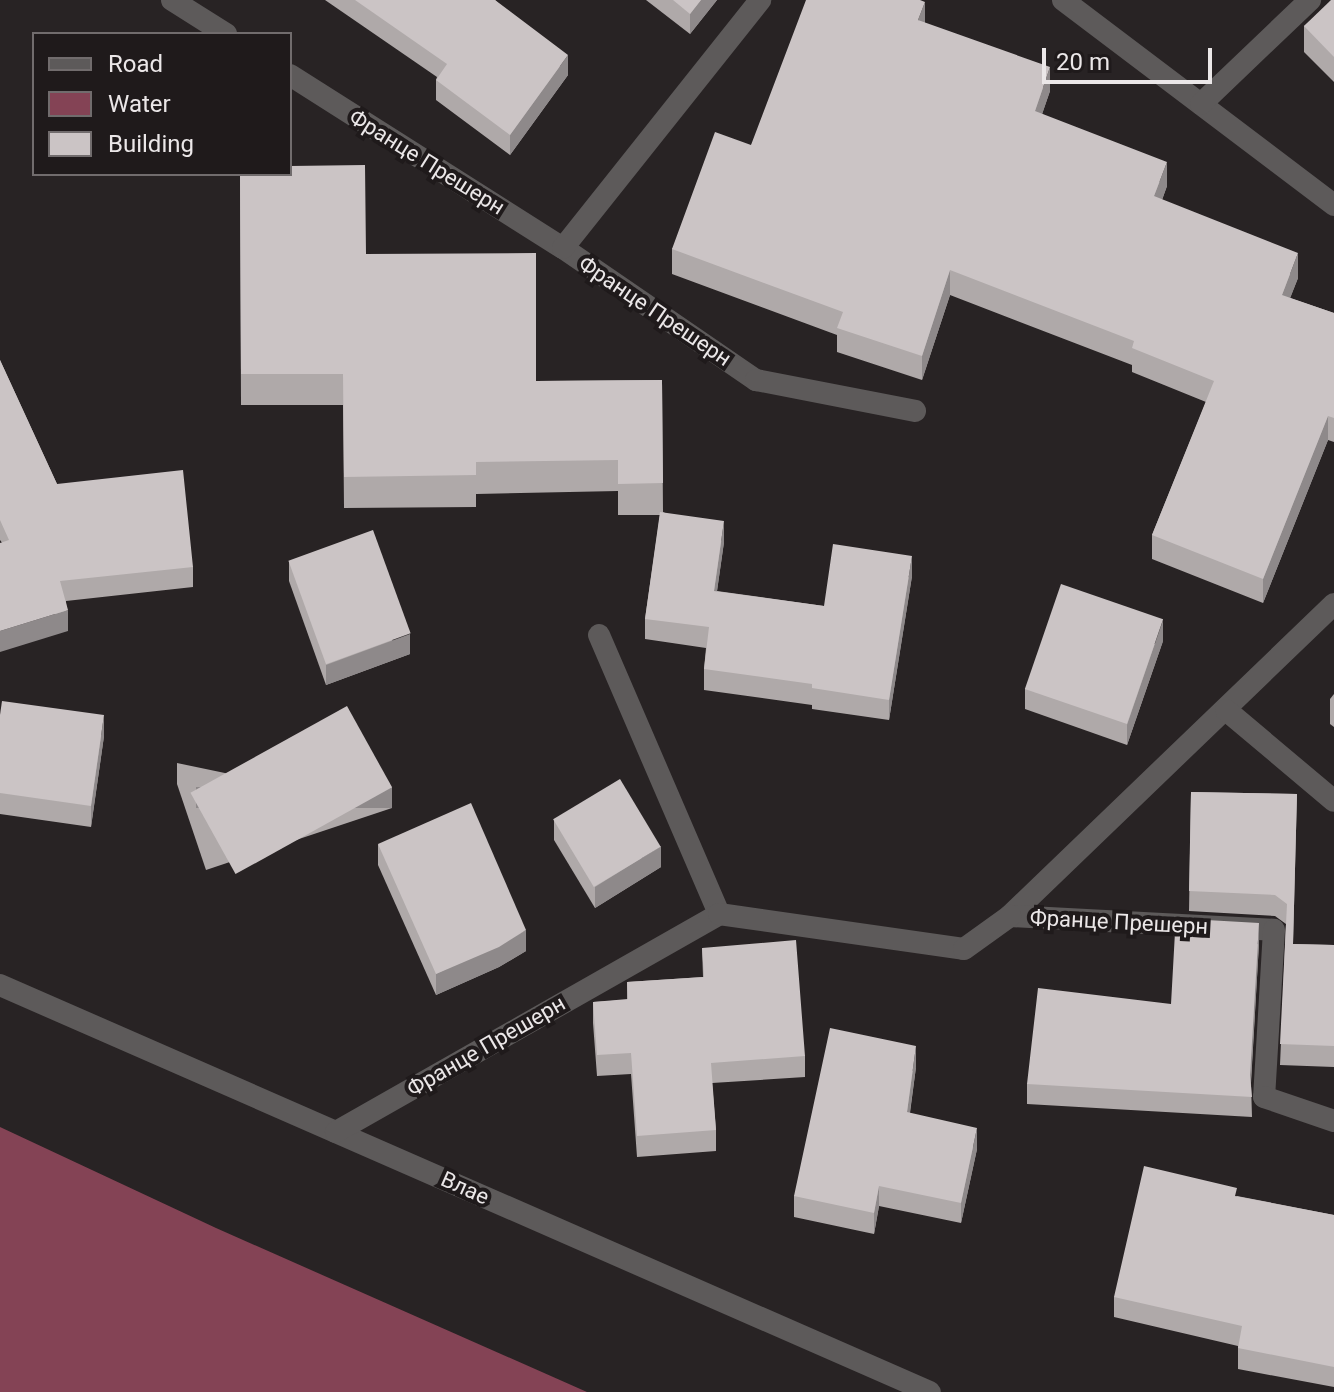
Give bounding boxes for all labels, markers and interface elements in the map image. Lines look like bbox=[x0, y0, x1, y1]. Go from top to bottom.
legend bbox=[32, 32, 292, 176]
scale bar bbox=[1046, 32, 1216, 82]
text: 20 m bbox=[1056, 48, 1110, 76]
text: Road bbox=[108, 50, 163, 78]
text: Water bbox=[108, 90, 171, 118]
street label: Францe Прешерн bbox=[344, 104, 510, 220]
text: Building bbox=[108, 130, 194, 158]
street label: Франце Прешерн bbox=[574, 250, 736, 372]
street label: Франце Прешерн bbox=[1029, 904, 1209, 940]
street label: Франце Прешерн bbox=[402, 990, 570, 1102]
street label: Влае bbox=[437, 1166, 493, 1210]

